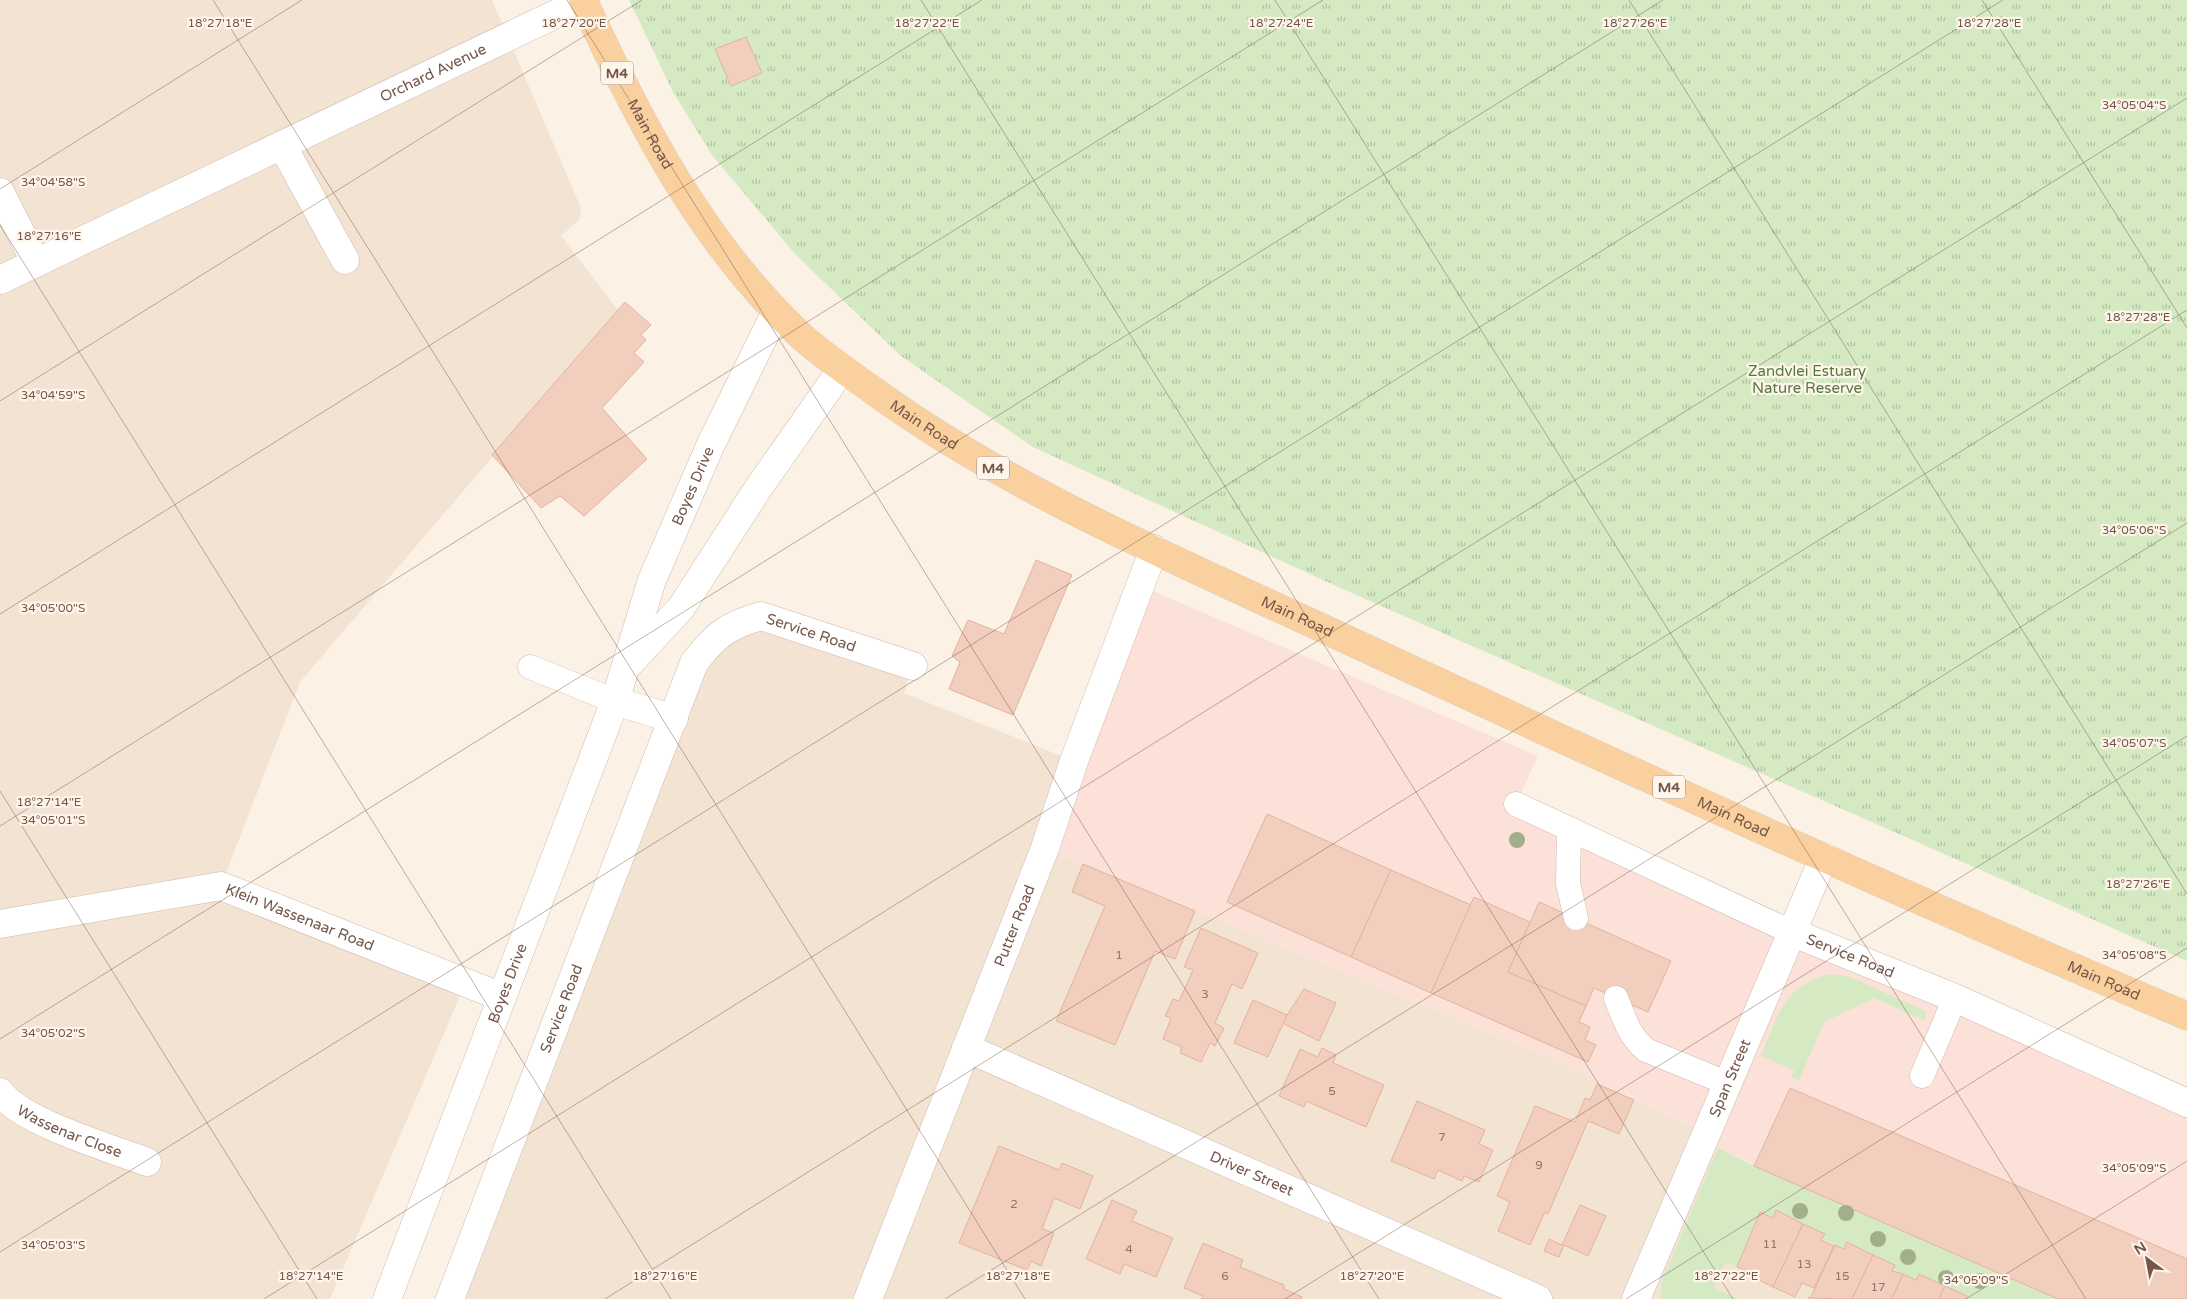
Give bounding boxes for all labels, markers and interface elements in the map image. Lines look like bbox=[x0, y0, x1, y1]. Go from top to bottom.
text: 18°27'18"E bbox=[187, 16, 253, 30]
text: 18°27'20"E bbox=[541, 16, 607, 30]
text: 18°27'22"E bbox=[894, 16, 960, 30]
text: 18°27'24"E bbox=[1248, 16, 1314, 30]
text: 18°27'26"E bbox=[1602, 16, 1668, 30]
text: 18°27'28"E bbox=[1956, 16, 2022, 30]
street label: Orchard Avenue bbox=[377, 40, 489, 106]
road number: M4 bbox=[601, 62, 633, 84]
street label: Main Road bbox=[623, 96, 677, 172]
text: 34°05'04"S bbox=[2102, 98, 2166, 112]
text: 34°04'58"S bbox=[21, 175, 85, 189]
text: 18°27'16"E bbox=[16, 229, 82, 243]
text: 18°27'28"E bbox=[2105, 310, 2171, 324]
park label: Zandvlei Estuary Nature Reserve bbox=[1748, 362, 1866, 397]
text: 34°04'59"S bbox=[21, 388, 85, 402]
street label: Main Road bbox=[887, 396, 961, 453]
street label: Boyes Drive bbox=[668, 444, 718, 528]
road number: M4 bbox=[977, 456, 1009, 479]
text: 34°05'06"S bbox=[2102, 523, 2166, 537]
street label: Main Road bbox=[1258, 592, 1336, 641]
text: 34°05'00"S bbox=[21, 601, 85, 615]
street label: Service Road bbox=[764, 609, 858, 656]
text: 34°05'07"S bbox=[2102, 736, 2166, 750]
road number: M4 bbox=[1653, 776, 1685, 799]
street label: Main Road bbox=[1694, 793, 1772, 841]
text: 18°27'14"E bbox=[16, 795, 82, 809]
text: 34°05'01"S bbox=[21, 813, 85, 827]
text: 18°27'26"E bbox=[2105, 877, 2171, 891]
street label: Klein Wassenaar Road bbox=[223, 880, 377, 955]
street label: Putter Road bbox=[990, 882, 1039, 969]
street label: Service Road bbox=[1804, 930, 1897, 982]
street label: Boyes Drive bbox=[484, 941, 531, 1026]
house number: 1 bbox=[1115, 948, 1123, 962]
text: 34°05'08"S bbox=[2102, 948, 2166, 962]
street label: Main Road bbox=[2065, 957, 2143, 1004]
street label: Service Road bbox=[536, 962, 587, 1055]
house number: 3 bbox=[1201, 987, 1209, 1001]
text: 34°05'02"S bbox=[21, 1026, 85, 1040]
street label: Span Street bbox=[1705, 1036, 1755, 1120]
house number: 5 bbox=[1328, 1084, 1336, 1098]
street label: Wassenar Close bbox=[14, 1101, 124, 1161]
house number: 7 bbox=[1438, 1130, 1446, 1144]
street label: Driver Street bbox=[1207, 1147, 1297, 1200]
house number: 9 bbox=[1535, 1158, 1543, 1172]
text: 34°05'09"S bbox=[2102, 1161, 2166, 1175]
house number: 2 bbox=[1010, 1197, 1018, 1211]
north arrow bbox=[2122, 1234, 2172, 1284]
house number: 11 bbox=[1762, 1237, 1778, 1251]
text: 34°05'03"S bbox=[21, 1238, 85, 1252]
text: N bbox=[2131, 1238, 2150, 1259]
house number: 4 bbox=[1125, 1242, 1133, 1256]
house number: 13 bbox=[1796, 1257, 1812, 1271]
text: 18°27'14"E bbox=[278, 1269, 344, 1283]
text: 18°27'16"E bbox=[632, 1269, 698, 1283]
text: 18°27'18"E bbox=[985, 1269, 1051, 1283]
house number: 6 bbox=[1221, 1269, 1229, 1283]
text: 18°27'20"E bbox=[1339, 1269, 1405, 1283]
text: 18°27'22"E bbox=[1693, 1269, 1759, 1283]
house number: 15 bbox=[1834, 1269, 1850, 1283]
text: 34°05'09"S bbox=[1944, 1273, 2008, 1287]
house number: 17 bbox=[1870, 1280, 1886, 1294]

